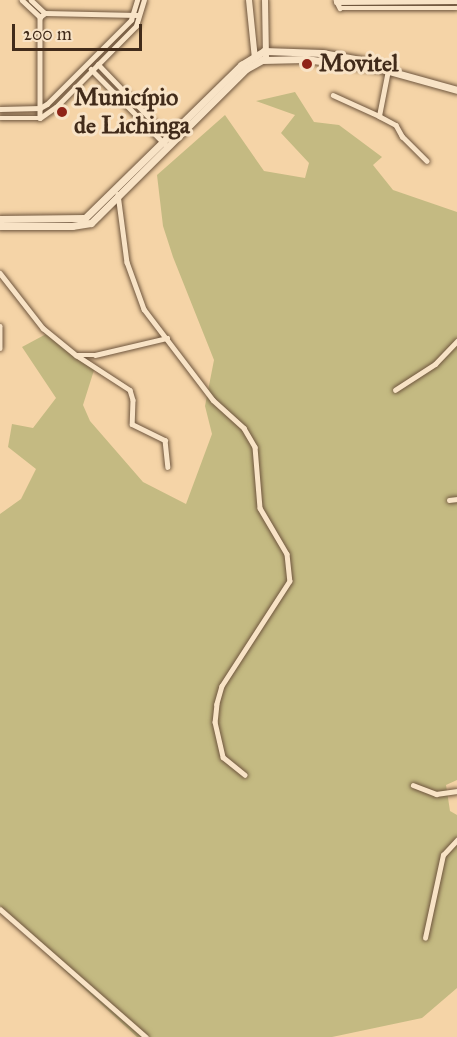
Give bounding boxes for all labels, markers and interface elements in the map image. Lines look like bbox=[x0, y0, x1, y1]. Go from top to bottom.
scale bar bbox=[15, 12, 146, 50]
text: 200 m bbox=[23, 23, 72, 45]
place label: Movitel bbox=[319, 50, 399, 78]
marker: Movitel bbox=[300, 57, 314, 71]
place label: Município de Lichinga bbox=[74, 84, 190, 140]
marker: Município de Lichinga bbox=[55, 105, 69, 119]

